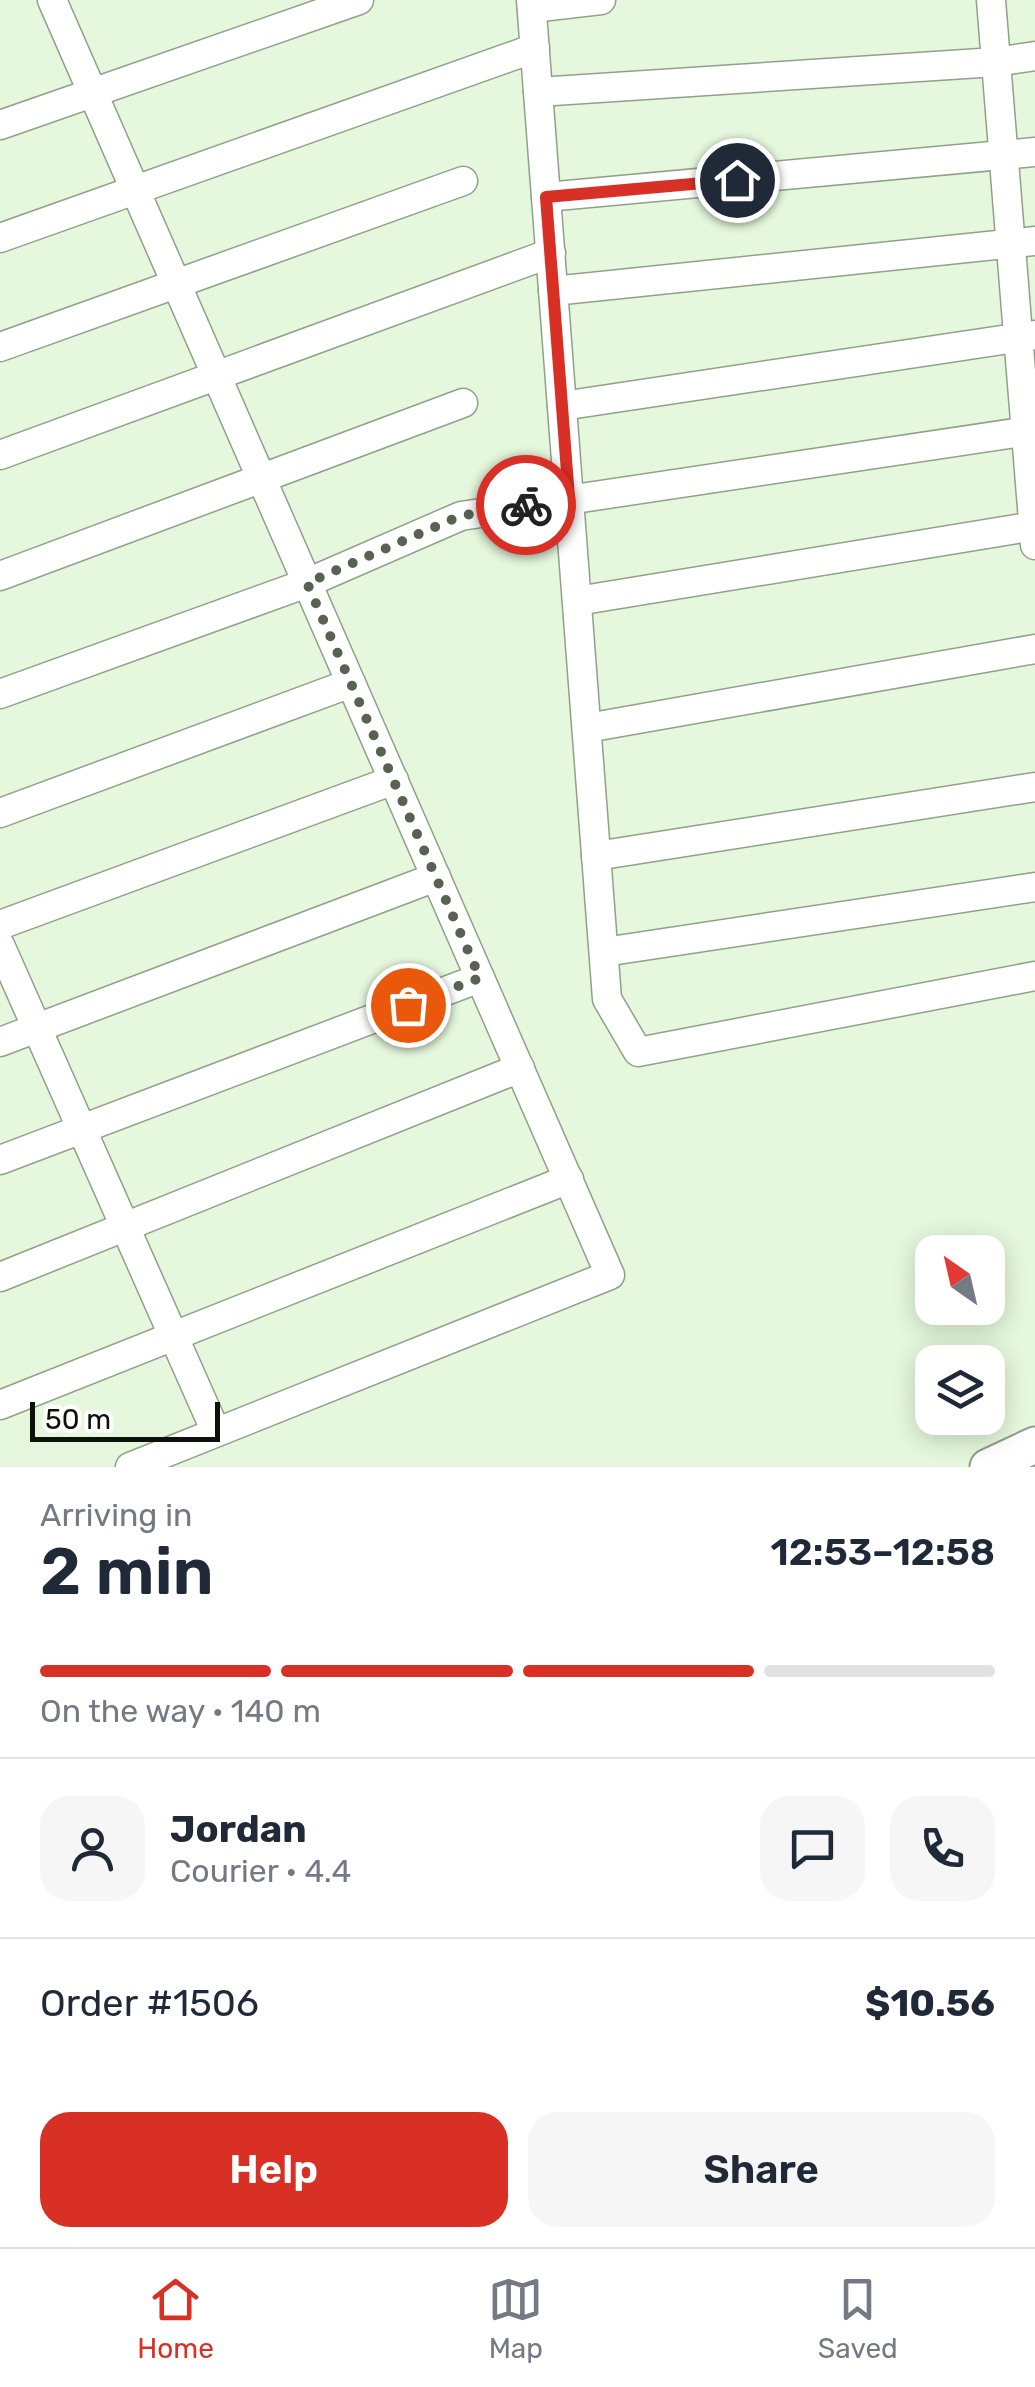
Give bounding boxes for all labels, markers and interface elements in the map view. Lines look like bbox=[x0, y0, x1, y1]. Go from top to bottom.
pin bbox=[695, 138, 780, 223]
icon: home bbox=[710, 153, 765, 208]
courier bbox=[476, 455, 576, 555]
icon: bike bbox=[499, 478, 554, 533]
pin bbox=[366, 963, 451, 1048]
icon: bag bbox=[381, 978, 436, 1033]
north arrow bbox=[915, 1235, 1005, 1325]
map controls bbox=[915, 1235, 1005, 1435]
button: layers bbox=[915, 1345, 1005, 1435]
scale bar bbox=[30, 1397, 220, 1442]
text: 50 m bbox=[45, 1403, 111, 1436]
text: Arriving in bbox=[40, 1496, 192, 1534]
text: 12:53–12:58 bbox=[771, 1529, 995, 1575]
text: 2 min bbox=[40, 1533, 214, 1610]
text: On the way · 140 m bbox=[40, 1692, 321, 1730]
button: person bbox=[40, 1796, 145, 1901]
button: chat bbox=[760, 1796, 865, 1901]
button: phone bbox=[890, 1796, 995, 1901]
text: Jordan bbox=[170, 1806, 307, 1852]
text: Courier · 4.4 bbox=[170, 1852, 351, 1890]
text: Order #1506 bbox=[40, 1980, 259, 2026]
text: $10.56 bbox=[865, 1980, 995, 2026]
button: Help bbox=[40, 2112, 508, 2227]
button: Share bbox=[528, 2112, 995, 2227]
tab: Home bbox=[137, 2272, 214, 2365]
tab: Map bbox=[488, 2272, 543, 2365]
tab: Saved bbox=[818, 2272, 898, 2365]

